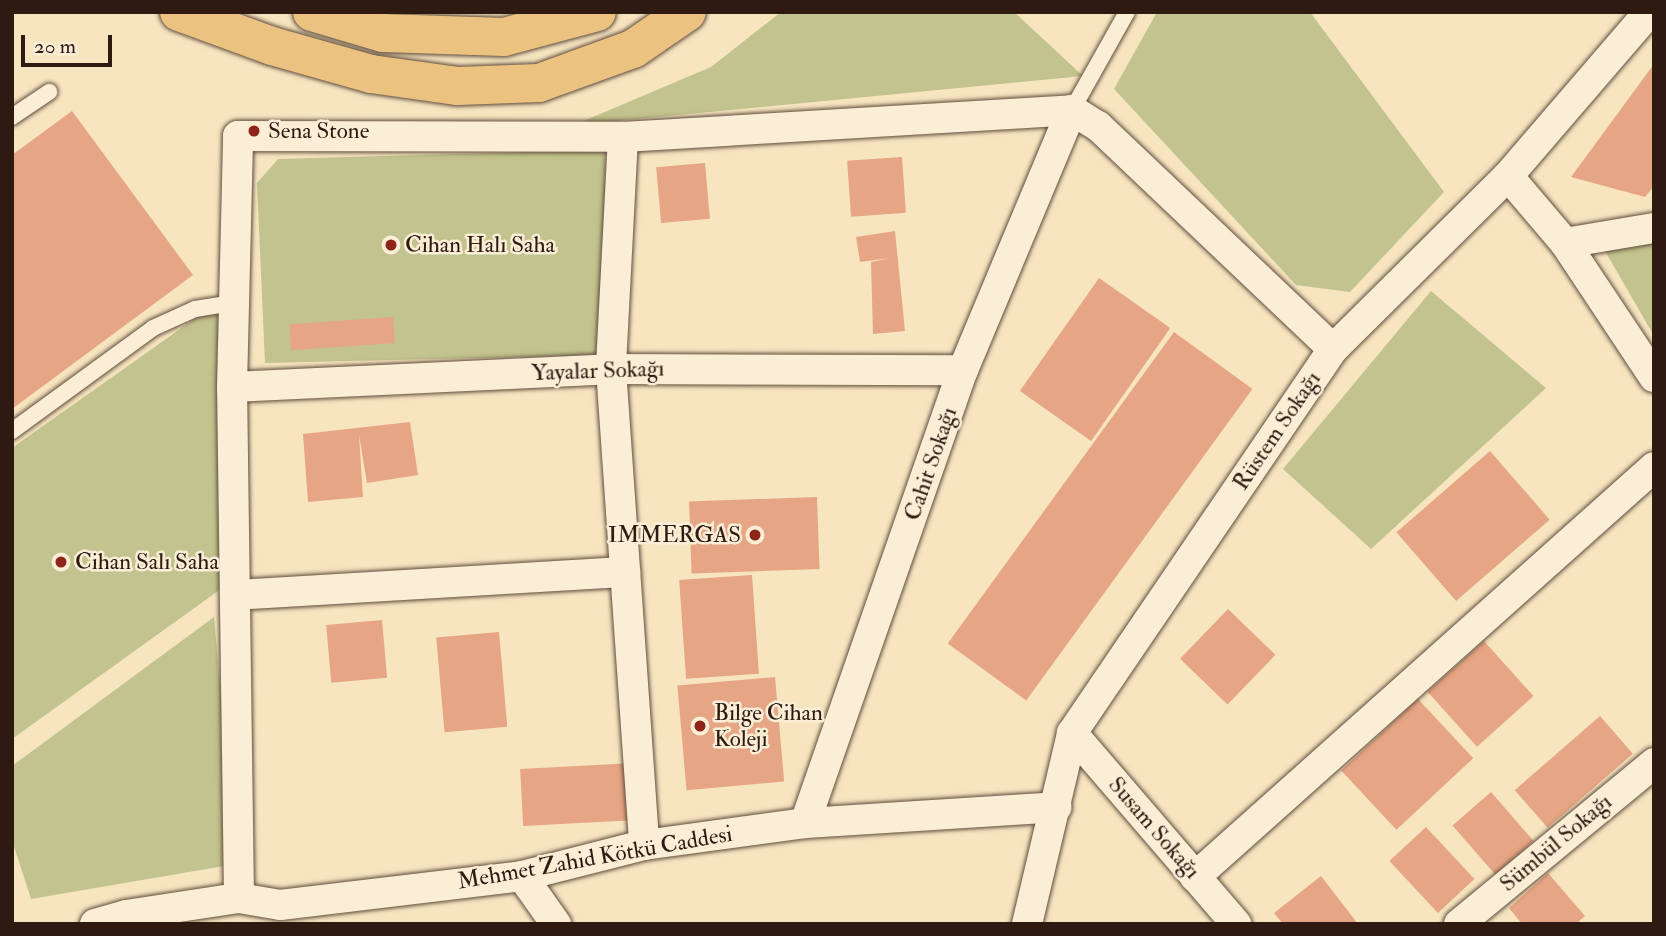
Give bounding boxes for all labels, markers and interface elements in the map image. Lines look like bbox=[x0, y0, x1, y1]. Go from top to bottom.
scale bar bbox=[24, 21, 116, 65]
text: 20 m bbox=[34, 33, 76, 60]
place label: Sena Stone bbox=[268, 117, 369, 145]
marker: Sena Stone bbox=[246, 123, 262, 139]
place label: Cihan Halı Saha bbox=[405, 231, 555, 259]
marker: Cihan Halı Saha bbox=[383, 237, 399, 253]
street label: Yayalar Sokağı bbox=[531, 355, 665, 387]
street label: Rüstem Sokağı bbox=[1227, 366, 1327, 496]
street label: Cahit Sokağı bbox=[899, 404, 963, 524]
place label: IMMERGAS bbox=[608, 521, 741, 549]
marker: IMMERGAS bbox=[747, 527, 763, 543]
place label: Cihan Salı Saha bbox=[75, 548, 219, 576]
marker: Cihan Salı Saha bbox=[53, 554, 69, 570]
place label: Bilge Cihan Koleji bbox=[714, 699, 823, 753]
marker: Bilge Cihan Koleji bbox=[692, 718, 708, 734]
street label: Susam Sokağı bbox=[1102, 771, 1206, 885]
street label: Sümbül Sokağı bbox=[1494, 788, 1618, 898]
street label: Mehmet Zahid Kötkü Caddesi bbox=[456, 820, 734, 896]

